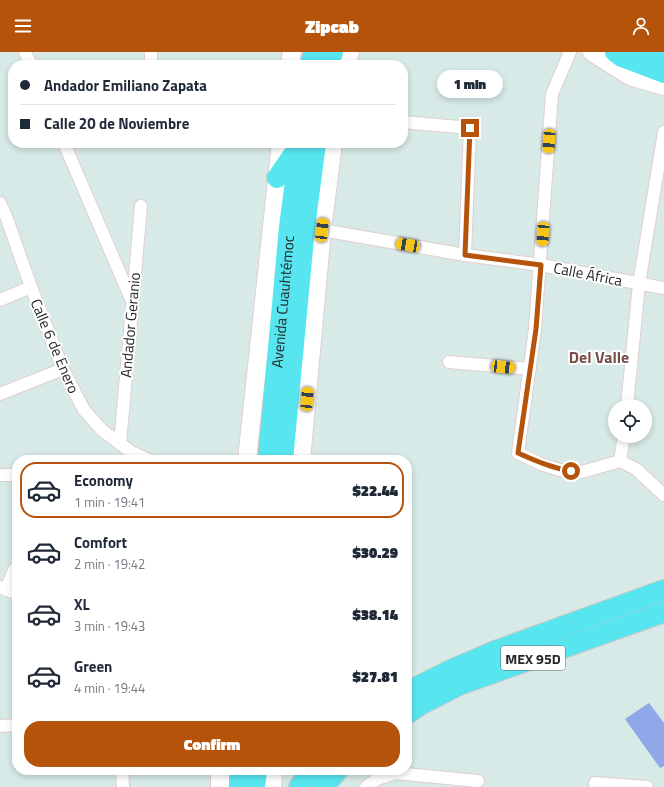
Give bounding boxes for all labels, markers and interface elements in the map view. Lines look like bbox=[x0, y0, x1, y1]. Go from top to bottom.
text: Zipcab bbox=[305, 13, 359, 40]
icon: menu bbox=[12, 15, 34, 37]
icon: person bbox=[630, 15, 652, 37]
callout: 1 min bbox=[437, 70, 503, 98]
text: Andador Emiliano Zapata bbox=[44, 74, 207, 97]
text: 1 min bbox=[454, 74, 486, 94]
text: Calle 20 de Noviembre bbox=[44, 112, 189, 135]
route end bbox=[461, 119, 479, 137]
car bbox=[542, 129, 556, 153]
car bbox=[315, 217, 329, 243]
car bbox=[536, 222, 550, 246]
street label: Avenida Cuauhtémoc bbox=[265, 234, 300, 369]
car bbox=[395, 237, 421, 253]
street label: Calle África bbox=[552, 256, 625, 292]
street label: Andador Geranio bbox=[114, 271, 146, 379]
street label: Calle 6 de Enero bbox=[25, 295, 85, 397]
district label: Del Valle bbox=[569, 345, 629, 369]
car bbox=[490, 360, 516, 374]
car bbox=[300, 387, 314, 411]
map controls bbox=[608, 399, 652, 443]
button: locate bbox=[608, 399, 652, 443]
route start bbox=[562, 462, 580, 480]
text: Economy bbox=[74, 469, 133, 492]
icon: car bbox=[26, 472, 62, 508]
text: $22.44 bbox=[353, 479, 398, 502]
text: 1 min · 19:41 bbox=[74, 492, 145, 512]
text: Comfort bbox=[74, 531, 127, 554]
icon: car bbox=[26, 534, 62, 570]
text: $30.29 bbox=[353, 541, 398, 564]
text: 2 min · 19:42 bbox=[74, 554, 145, 574]
text: XL bbox=[74, 593, 90, 616]
icon: car bbox=[26, 596, 62, 632]
text: $38.14 bbox=[353, 603, 398, 626]
text: 3 min · 19:43 bbox=[74, 616, 145, 636]
road number: MEX 95D bbox=[501, 646, 565, 670]
text: Green bbox=[74, 655, 112, 678]
icon: car bbox=[26, 658, 62, 694]
text: $27.81 bbox=[353, 665, 398, 688]
text: 4 min · 19:44 bbox=[74, 678, 145, 698]
button: Confirm bbox=[24, 721, 400, 767]

